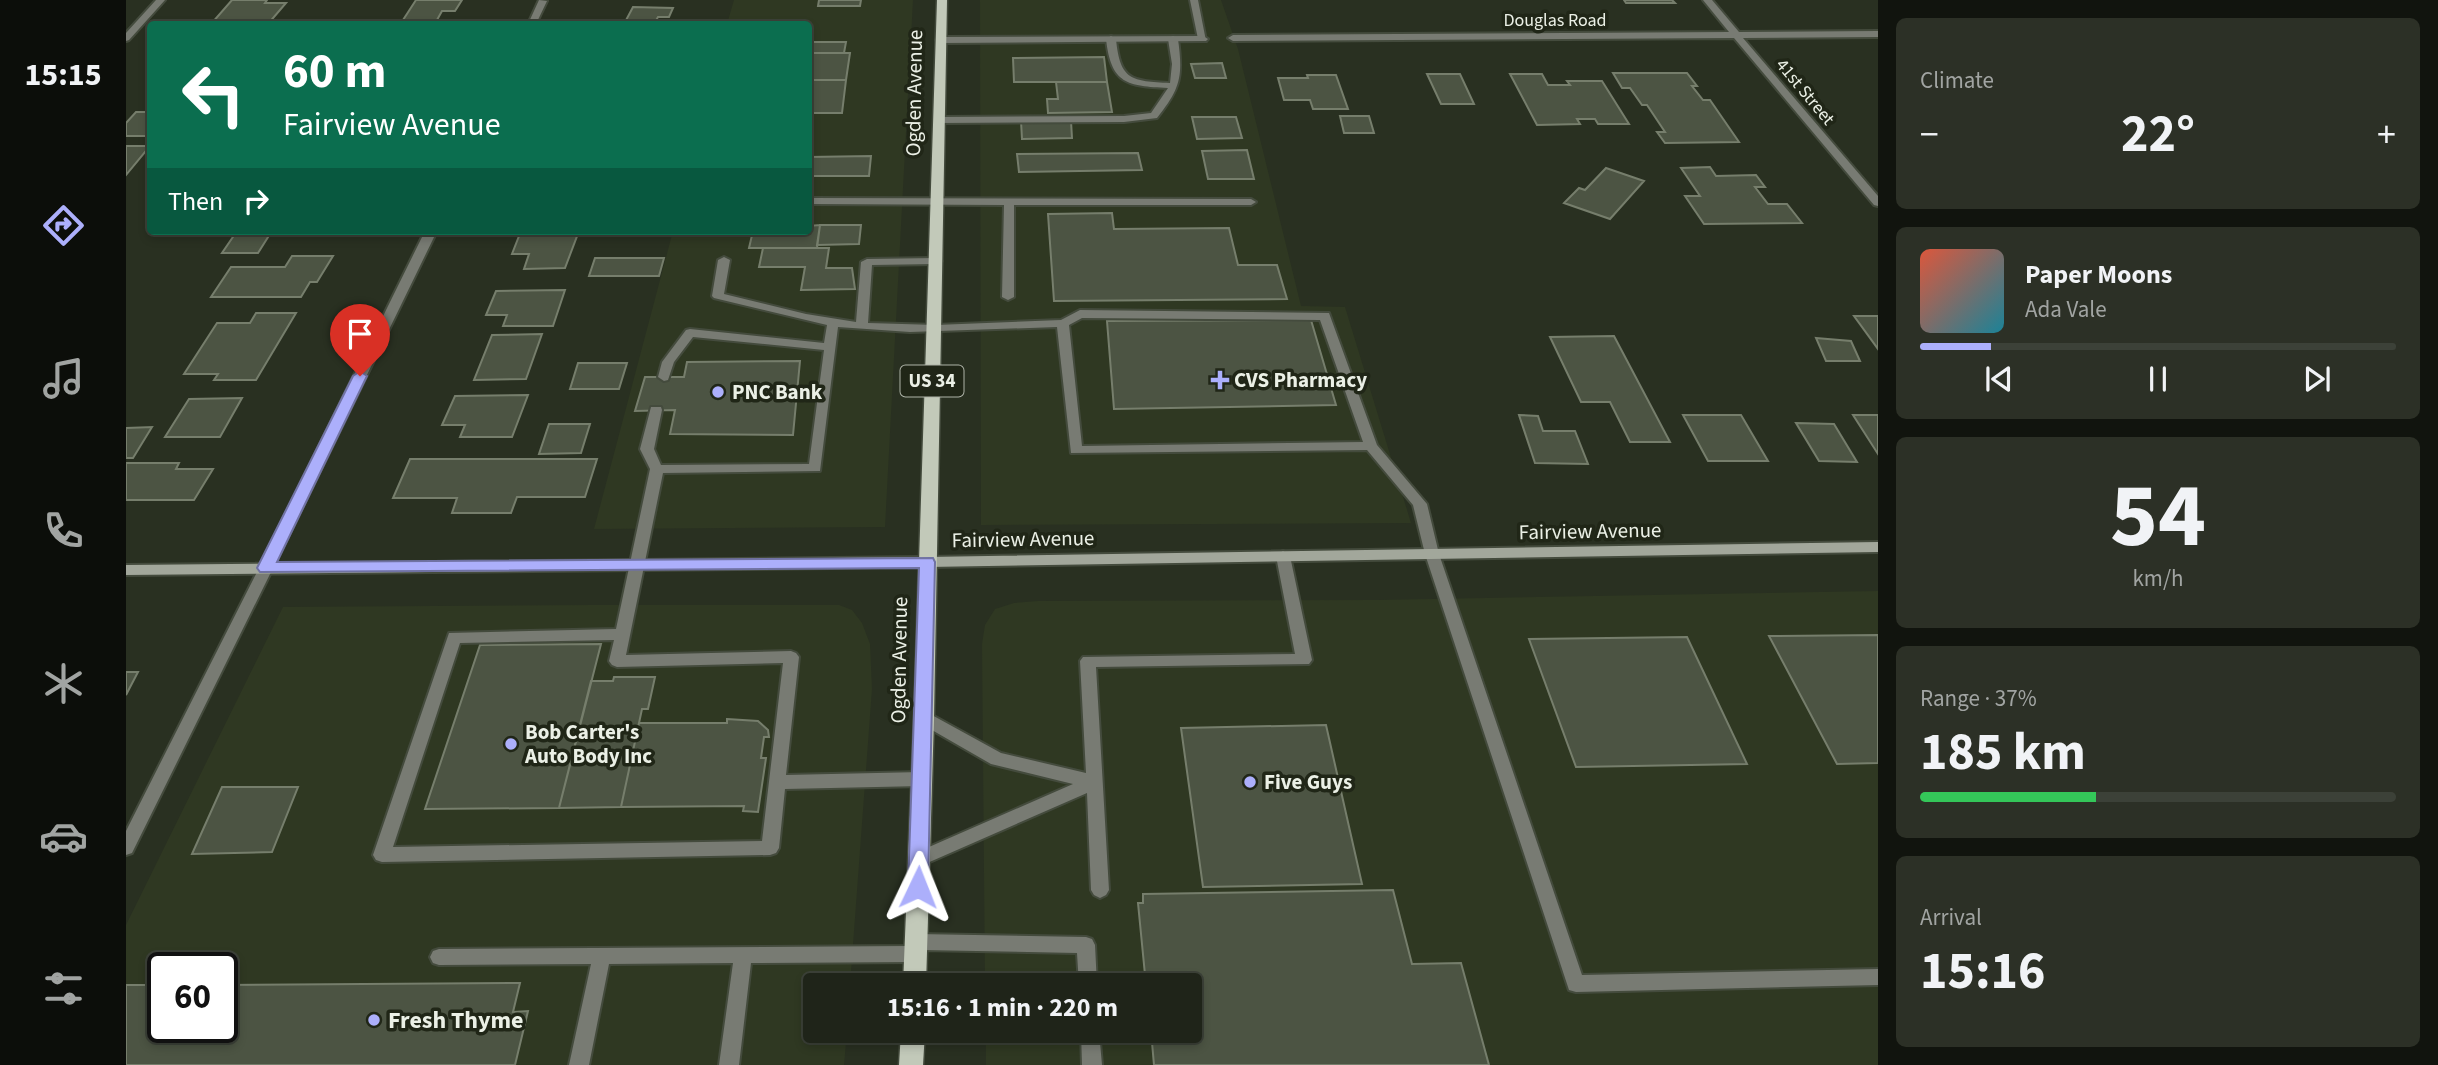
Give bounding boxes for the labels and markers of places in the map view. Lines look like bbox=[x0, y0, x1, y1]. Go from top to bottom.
pin bbox=[330, 304, 390, 376]
place label: CVS Pharmacy bbox=[1234, 365, 1367, 395]
marker: CVS Pharmacy bbox=[1212, 372, 1228, 388]
place label: PNC Bank bbox=[732, 377, 823, 407]
marker: PNC Bank bbox=[710, 384, 726, 400]
place label: Bob Carter's Auto Body Inc bbox=[524, 717, 652, 771]
marker: Bob Carter's Auto Body Inc bbox=[503, 736, 519, 752]
place label: Five Guys bbox=[1264, 767, 1352, 797]
marker: Five Guys bbox=[1242, 774, 1258, 790]
place label: Fresh Thyme bbox=[388, 1003, 524, 1038]
marker: Fresh Thyme bbox=[366, 1012, 382, 1028]

